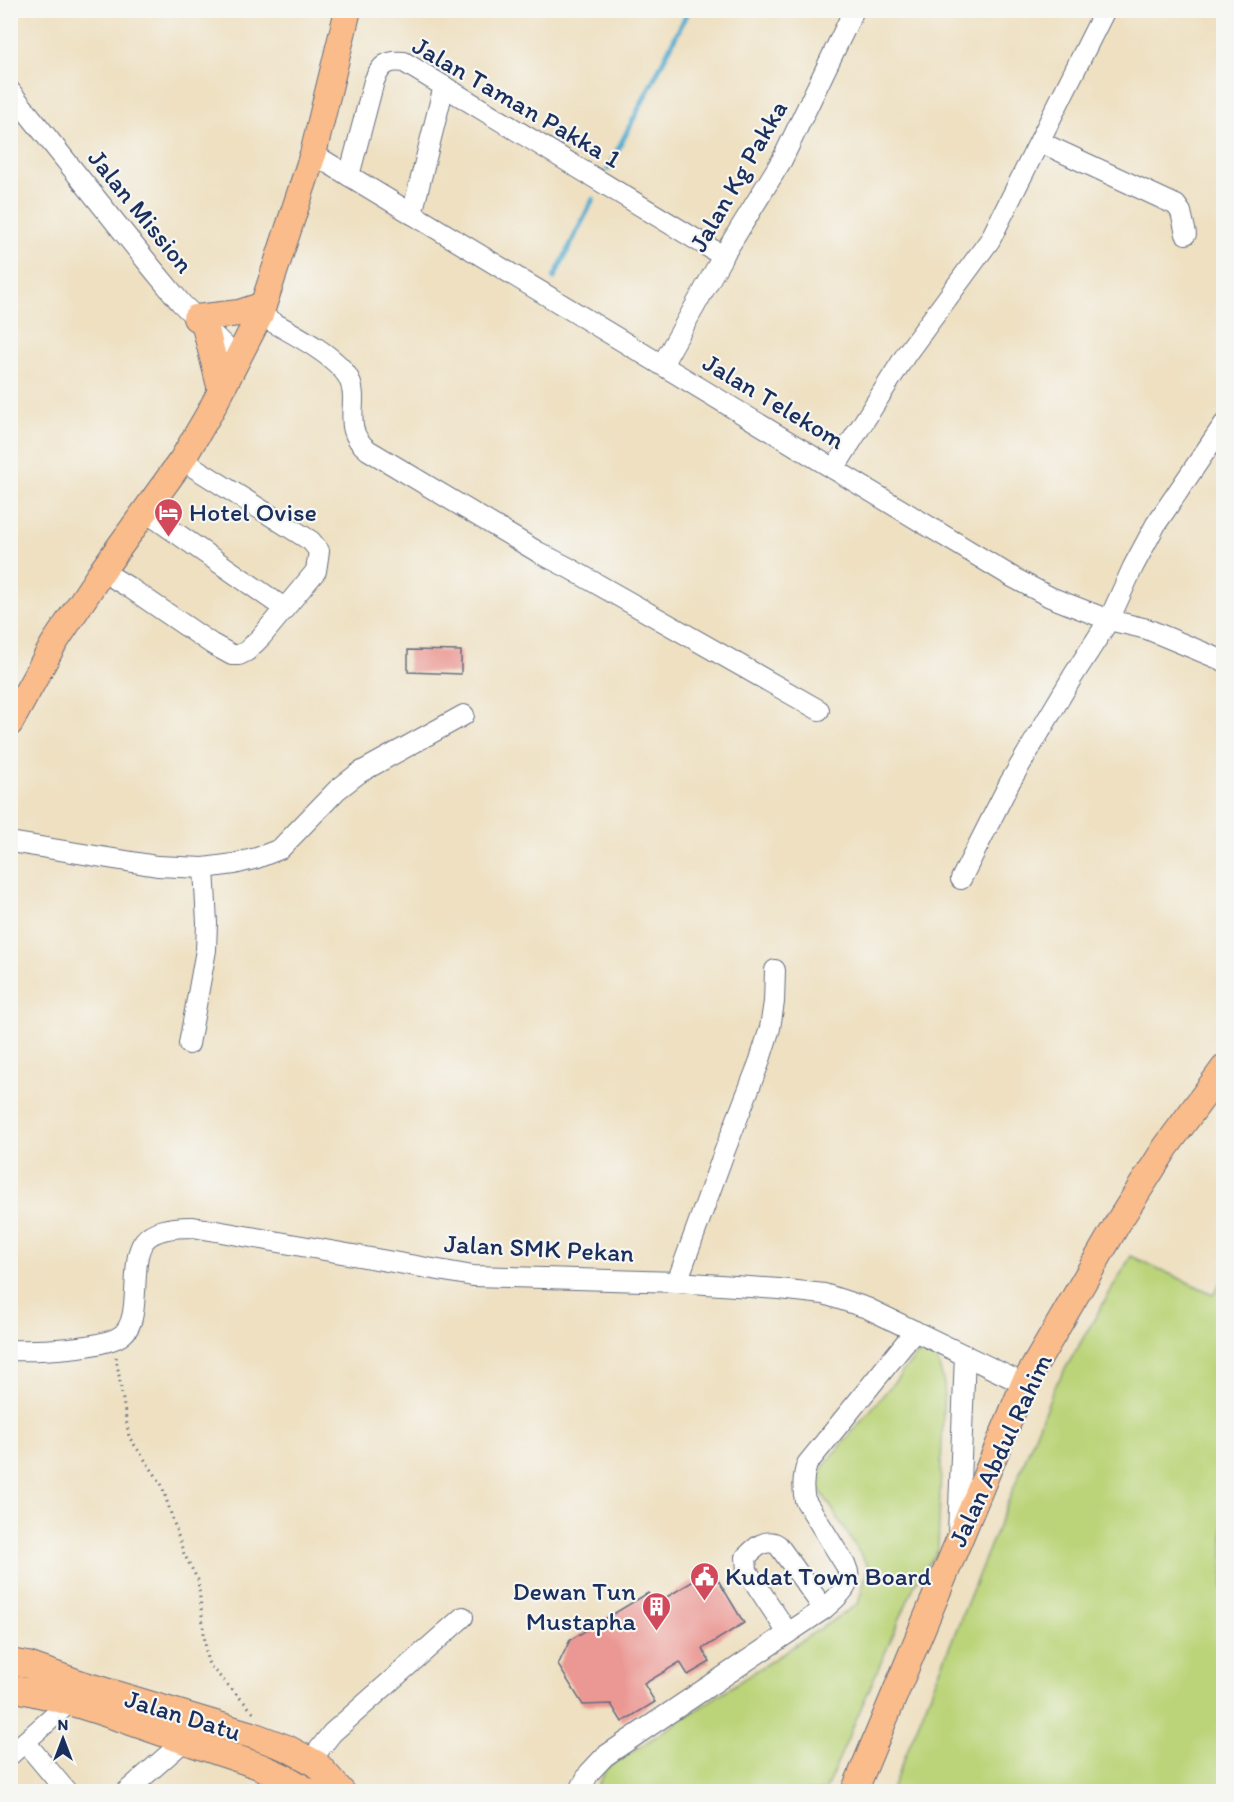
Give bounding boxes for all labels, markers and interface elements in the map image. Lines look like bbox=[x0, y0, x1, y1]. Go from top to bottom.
street label: Jalan Taman Pakka 1 bbox=[407, 29, 627, 175]
street label: Jalan Kg Pakka bbox=[682, 95, 794, 257]
street label: Jalan Mission bbox=[81, 143, 201, 280]
street label: Jalan Telekom bbox=[697, 346, 851, 456]
hotel icon: Hotel Ovise bbox=[152, 496, 184, 538]
place label: Hotel Ovise bbox=[189, 496, 317, 528]
street label: Jalan SMK Pekan bbox=[443, 1227, 635, 1269]
street label: Jalan Abdul Rahim bbox=[941, 1348, 1059, 1552]
public building icon: Kudat Town Board bbox=[688, 1560, 720, 1602]
place label: Kudat Town Board bbox=[725, 1560, 931, 1592]
place label: Dewan Tun Mustapha bbox=[512, 1575, 637, 1637]
building icon: Dewan Tun Mustapha bbox=[641, 1590, 673, 1632]
street label: Jalan Datu bbox=[121, 1682, 245, 1748]
north arrow bbox=[33, 1709, 93, 1769]
text: N bbox=[58, 1715, 68, 1734]

